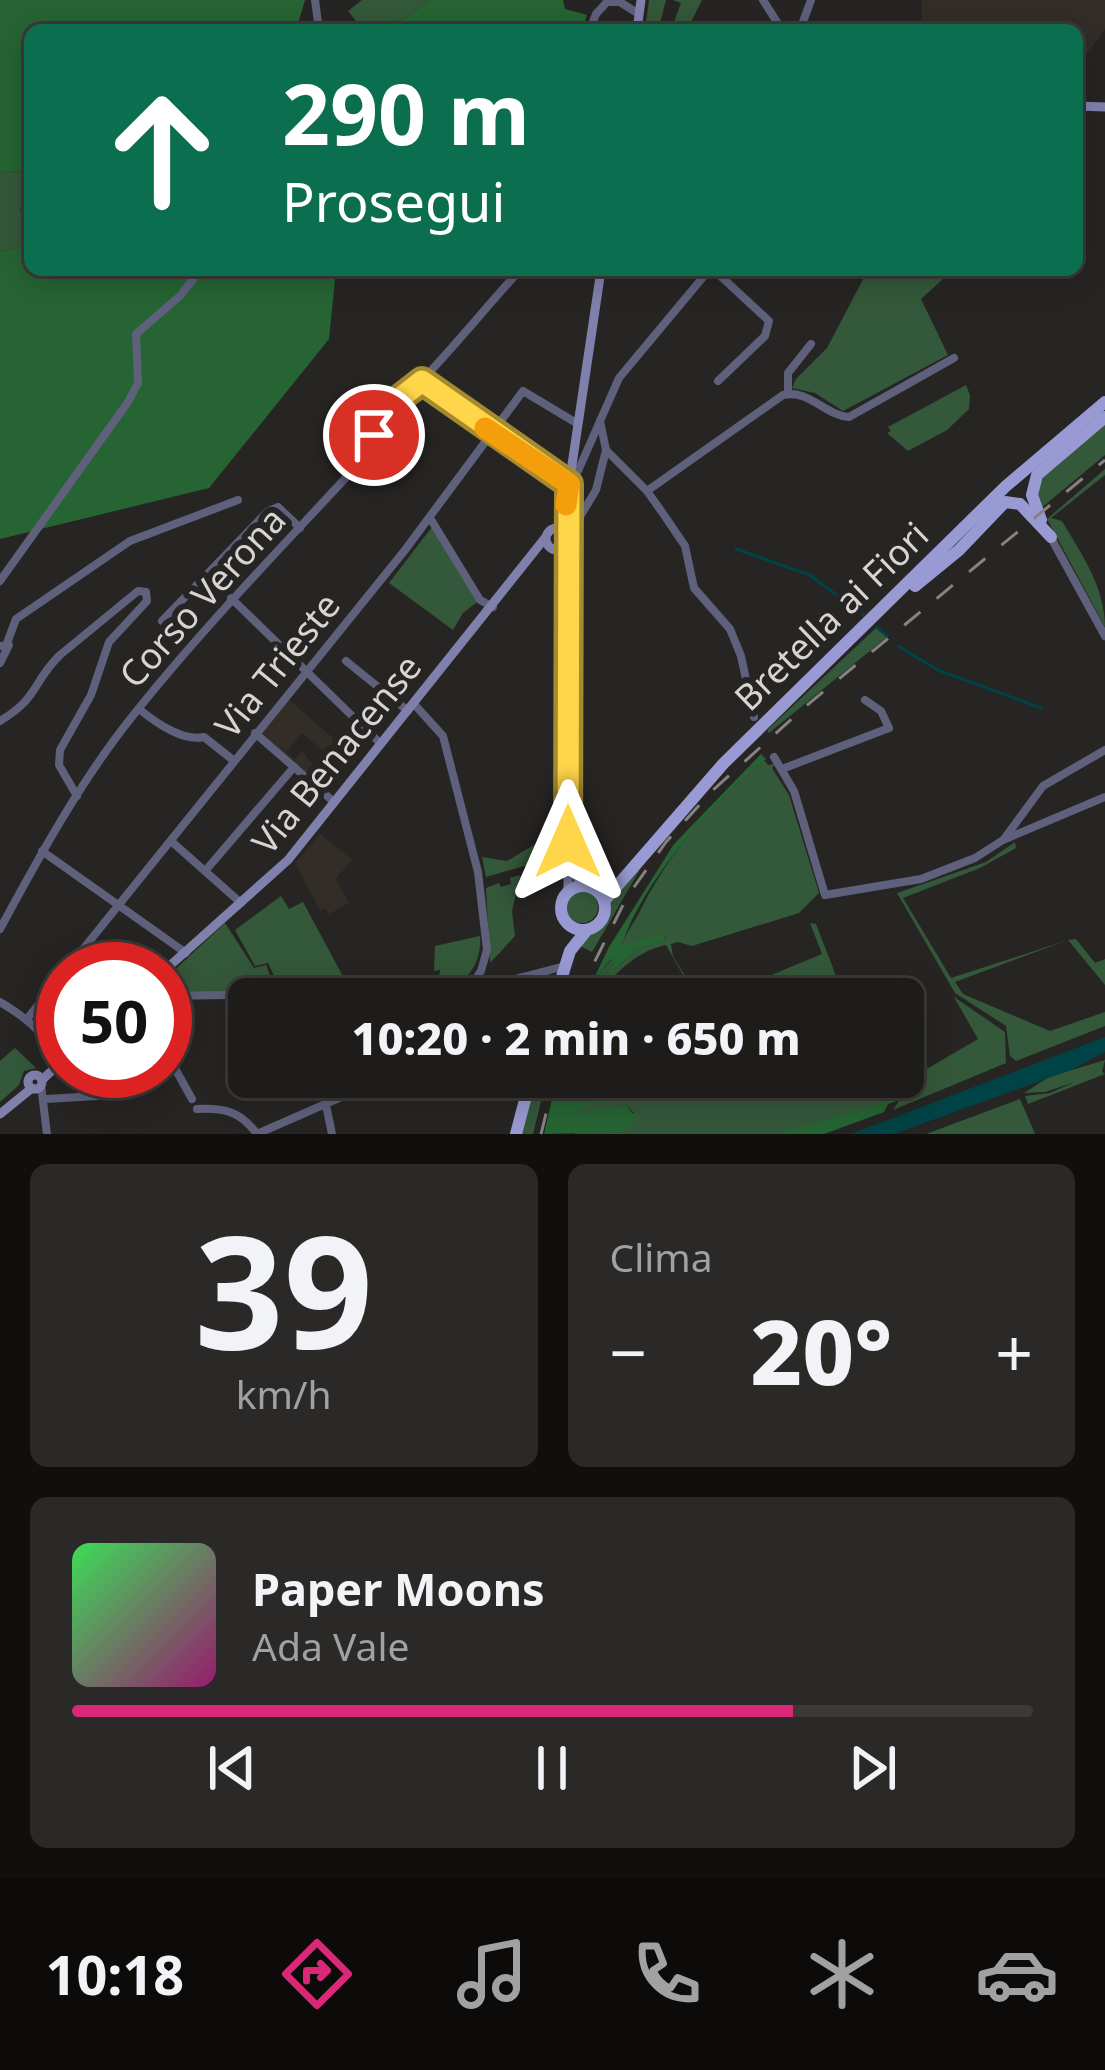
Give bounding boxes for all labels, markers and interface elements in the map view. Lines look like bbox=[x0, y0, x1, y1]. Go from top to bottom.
text: 290 m bbox=[282, 55, 530, 170]
icon: ahead bbox=[84, 72, 240, 228]
text: Prosegui bbox=[282, 164, 505, 238]
pin bbox=[323, 384, 425, 486]
icon: arrive bbox=[341, 402, 407, 468]
street label: Corso Verona bbox=[108, 496, 296, 698]
street label: Bretella ai Fiori bbox=[723, 511, 939, 721]
street label: Via Trieste bbox=[203, 582, 351, 748]
street label: Via Benacense bbox=[240, 644, 432, 864]
position arrow bbox=[505, 779, 631, 905]
speed limit sign: 50 bbox=[36, 942, 192, 1098]
text: 10:20 · 2 min · 650 m bbox=[351, 1007, 801, 1068]
text: 39 bbox=[195, 1182, 373, 1395]
text: Clima bbox=[610, 1230, 713, 1283]
text: 20° bbox=[750, 1289, 892, 1411]
text: − bbox=[610, 1306, 647, 1396]
text: + bbox=[995, 1306, 1033, 1396]
text: km/h bbox=[236, 1367, 332, 1420]
text: Paper Moons bbox=[252, 1558, 545, 1619]
text: Ada Vale bbox=[252, 1619, 409, 1672]
icon: previous bbox=[199, 1735, 265, 1801]
icon: pause bbox=[519, 1735, 585, 1801]
icon: next bbox=[840, 1735, 906, 1801]
icon: directions bbox=[275, 1932, 359, 2016]
icon: music bbox=[450, 1932, 534, 2016]
icon: phone bbox=[625, 1932, 709, 2016]
icon: climate bbox=[800, 1932, 884, 2016]
icon: car bbox=[975, 1932, 1059, 2016]
text: 10:18 bbox=[46, 1937, 184, 2011]

